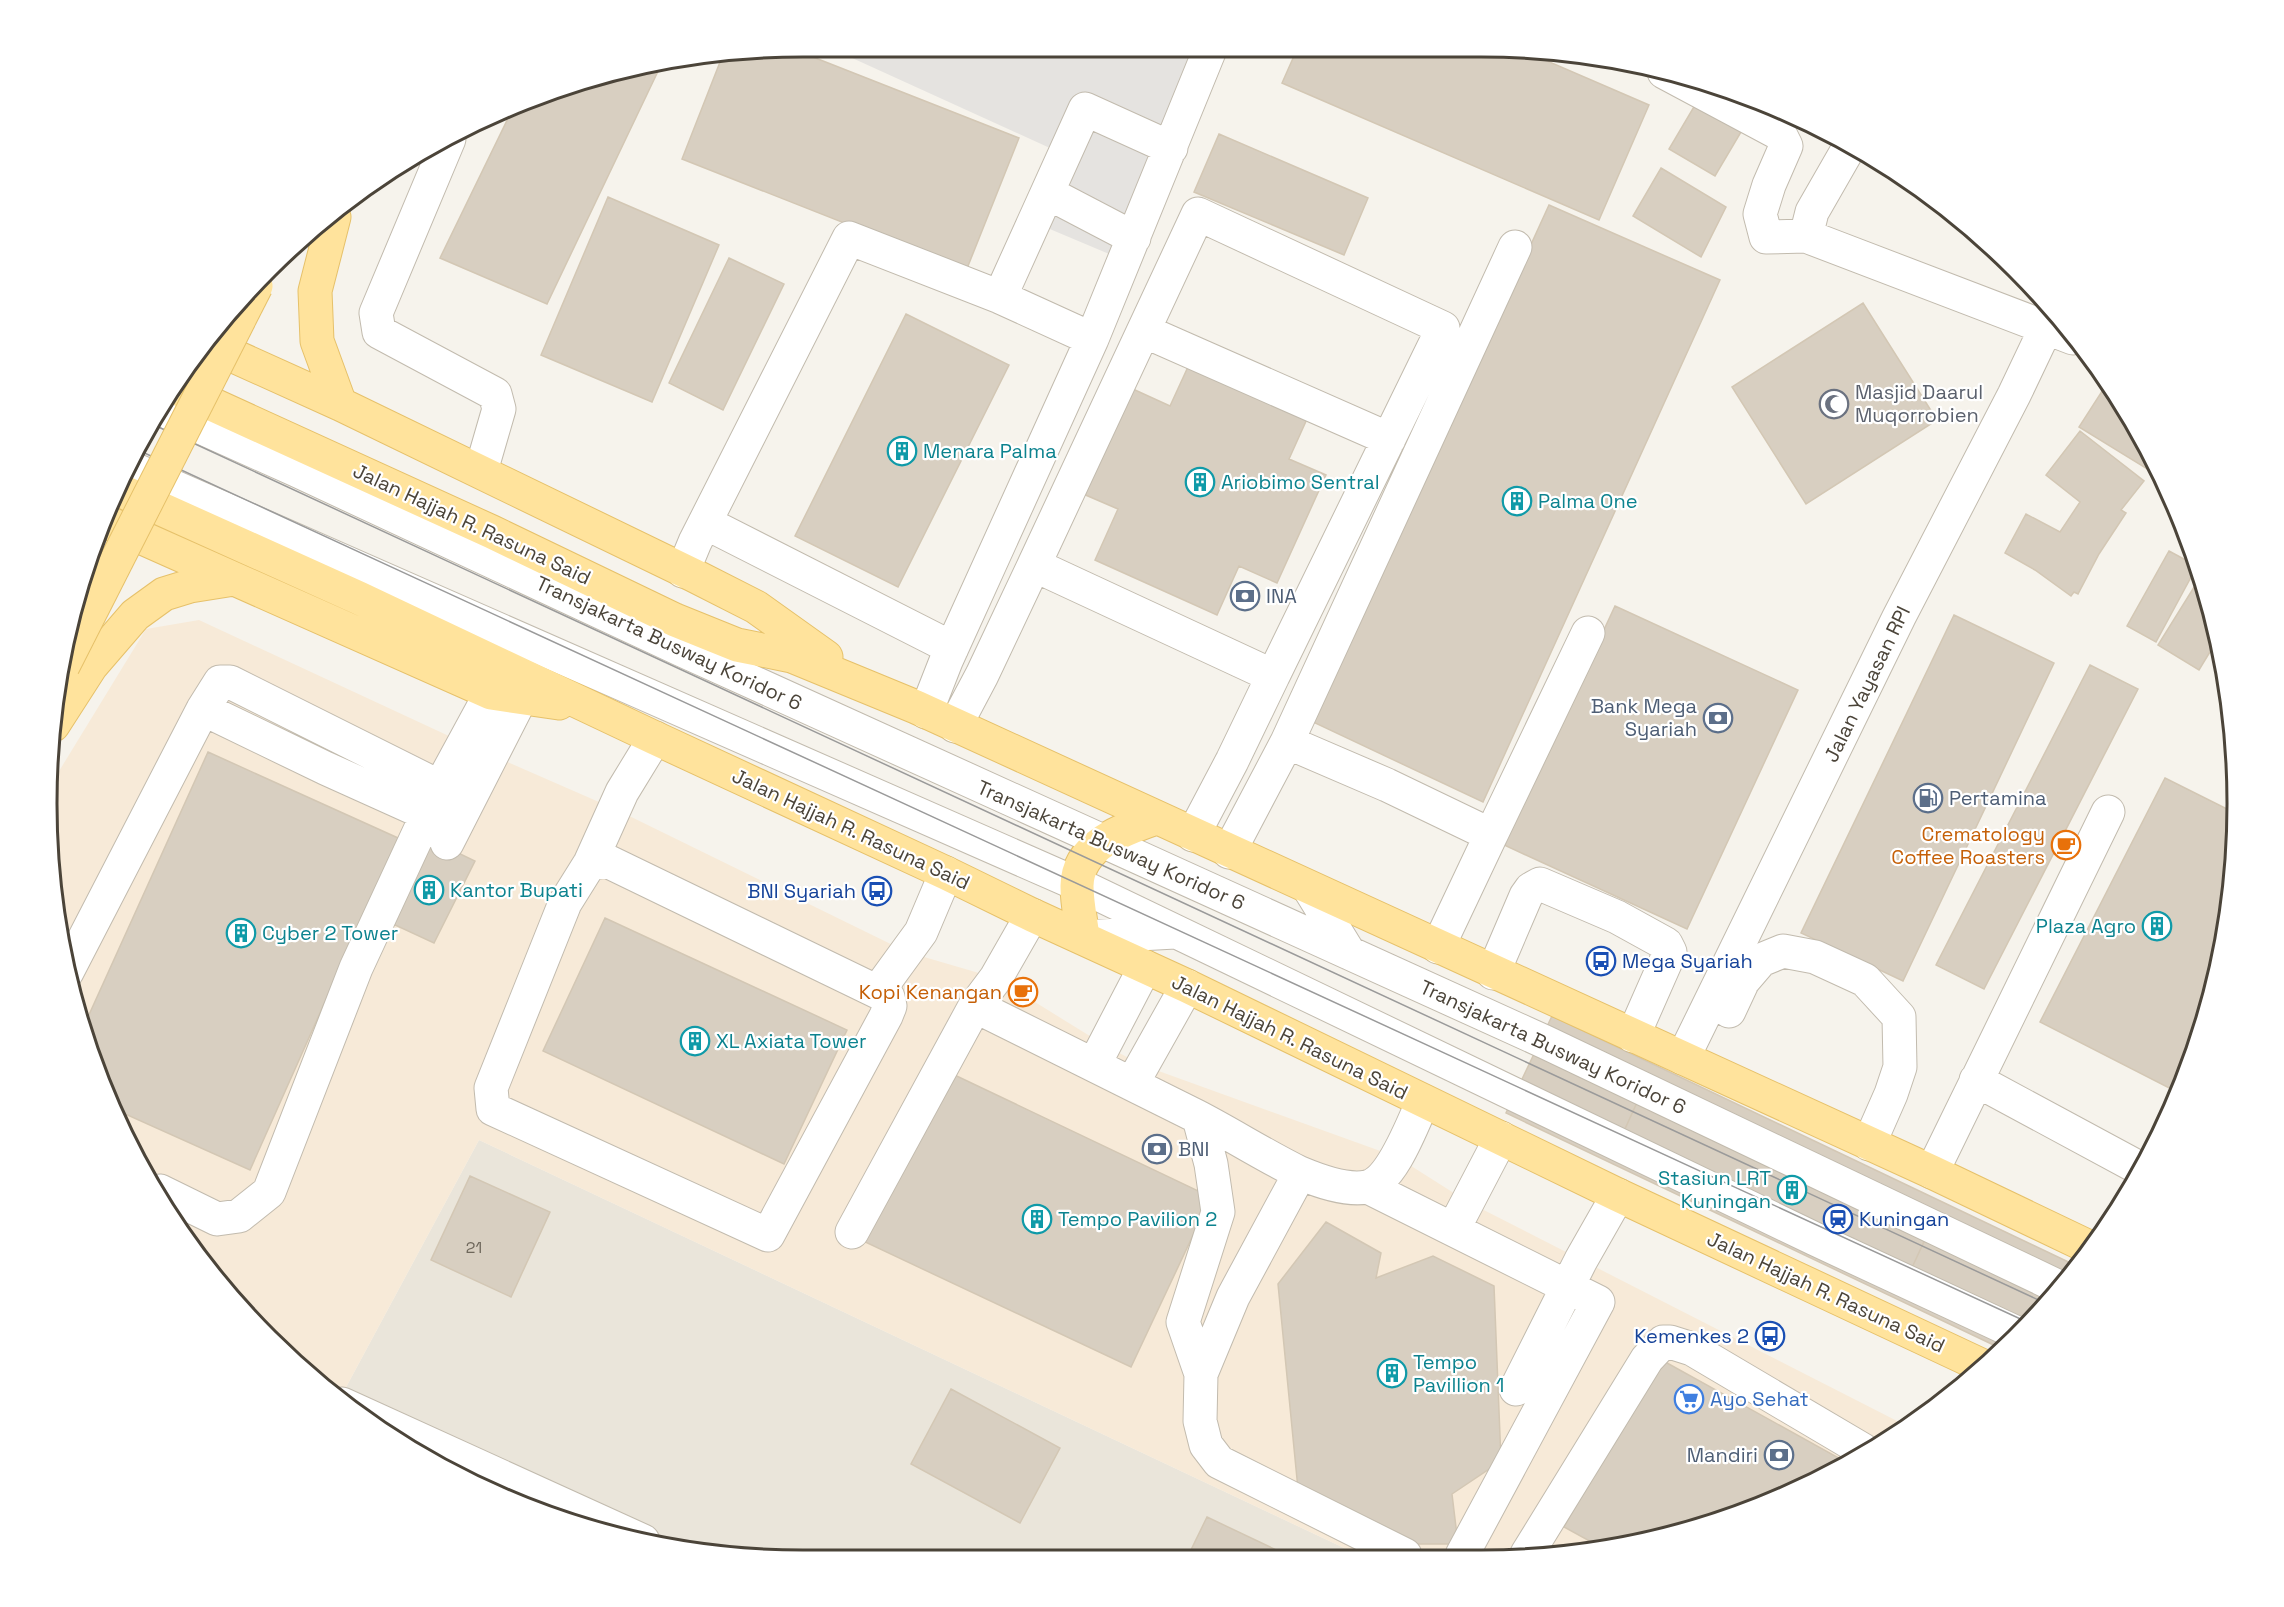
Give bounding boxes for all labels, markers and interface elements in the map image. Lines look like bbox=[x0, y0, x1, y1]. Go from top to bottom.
place label: Masjid Daarul Muqorrobien bbox=[1855, 379, 1983, 428]
mosque icon: Masjid Daarul Muqorrobien bbox=[1818, 388, 1850, 420]
building icon: Menara Palma bbox=[886, 435, 918, 467]
place label: Menara Palma bbox=[923, 438, 1057, 464]
street label: Jalan Hajjah R. Rasuna Said bbox=[349, 457, 595, 591]
building icon: Ariobimo Sentral bbox=[1184, 466, 1216, 498]
place label: Ariobimo Sentral bbox=[1221, 469, 1380, 495]
building icon: Palma One bbox=[1501, 485, 1533, 517]
place label: Palma One bbox=[1538, 488, 1638, 514]
street label: Transjakarta Busway Koridor 6 bbox=[532, 570, 806, 716]
bank icon: INA bbox=[1229, 580, 1261, 612]
place label: INA bbox=[1266, 583, 1297, 609]
street label: Jalan Yayasan RPI bbox=[1818, 602, 1916, 766]
place label: Bank Mega Syariah bbox=[1591, 693, 1697, 742]
bank icon: Bank Mega Syariah bbox=[1702, 702, 1734, 734]
street label: Jalan Hajjah R. Rasuna Said bbox=[728, 762, 974, 896]
street label: Transjakarta Busway Koridor 6 bbox=[973, 774, 1249, 916]
fuel station icon: Pertamina bbox=[1912, 782, 1944, 814]
place label: Pertamina bbox=[1949, 785, 2047, 811]
place label: Crematology Coffee Roasters bbox=[1891, 821, 2045, 870]
cafe icon: Crematology Coffee Roasters bbox=[2050, 829, 2082, 861]
building icon: Kantor Bupati bbox=[413, 874, 445, 906]
bus stop icon: BNI Syariah bbox=[861, 875, 893, 907]
place label: Kantor Bupati bbox=[450, 877, 583, 903]
place label: BNI Syariah bbox=[747, 878, 856, 904]
building icon: Plaza Agro bbox=[2141, 910, 2173, 942]
place label: Plaza Agro bbox=[2036, 913, 2136, 939]
building icon: Cyber 2 Tower bbox=[225, 917, 257, 949]
place label: Cyber 2 Tower bbox=[262, 920, 398, 946]
bus stop icon: Mega Syariah bbox=[1585, 945, 1617, 977]
place label: Mega Syariah bbox=[1622, 948, 1753, 974]
street label: Jalan Hajjah R. Rasuna Said bbox=[1168, 968, 1412, 1106]
street label: Transjakarta Busway Koridor 6 bbox=[1416, 974, 1690, 1120]
cafe icon: Kopi Kenangan bbox=[1007, 976, 1039, 1008]
place label: Kopi Kenangan bbox=[859, 979, 1002, 1005]
building icon: XL Axiata Tower bbox=[679, 1025, 711, 1057]
place label: XL Axiata Tower bbox=[716, 1028, 867, 1054]
bank icon: BNI bbox=[1141, 1133, 1173, 1165]
place label: BNI bbox=[1178, 1136, 1209, 1162]
place label: Stasiun LRT Kuningan bbox=[1658, 1165, 1771, 1214]
building icon: Stasiun LRT Kuningan bbox=[1776, 1174, 1808, 1206]
building icon: Tempo Pavilion 2 bbox=[1021, 1203, 1053, 1235]
station icon: Kuningan bbox=[1822, 1203, 1854, 1235]
place label: Tempo Pavilion 2 bbox=[1058, 1206, 1217, 1232]
place label: Kuningan bbox=[1859, 1206, 1949, 1232]
street label: Jalan Hajjah R. Rasuna Said bbox=[1703, 1225, 1949, 1359]
house number: 21 bbox=[466, 1237, 482, 1258]
bus stop icon: Kemenkes 2 bbox=[1754, 1320, 1786, 1352]
place label: Kemenkes 2 bbox=[1634, 1323, 1749, 1349]
place label: Tempo Pavillion 1 bbox=[1413, 1349, 1504, 1398]
building icon: Tempo Pavillion 1 bbox=[1376, 1357, 1408, 1389]
supermarket icon: Ayo Sehat bbox=[1673, 1383, 1705, 1415]
place label: Ayo Sehat bbox=[1710, 1386, 1809, 1412]
bank icon: Mandiri bbox=[1763, 1439, 1795, 1471]
place label: Mandiri bbox=[1687, 1442, 1758, 1468]

